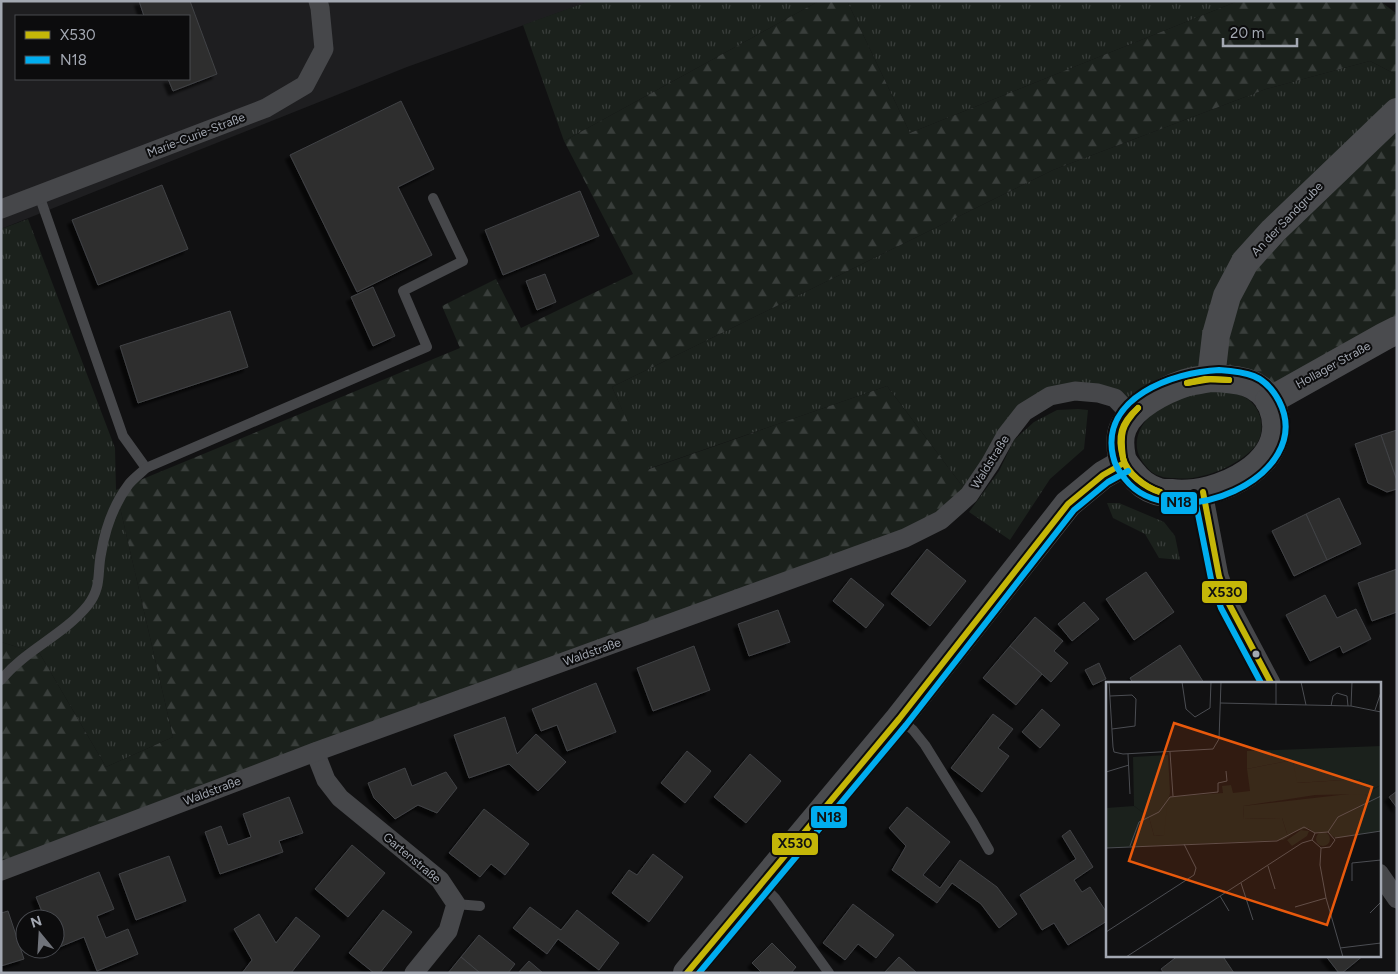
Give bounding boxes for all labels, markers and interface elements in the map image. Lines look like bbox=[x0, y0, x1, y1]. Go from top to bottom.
legend bbox=[15, 15, 190, 80]
scale bar bbox=[1223, 15, 1297, 47]
text: 20 m bbox=[1230, 24, 1264, 42]
text: X530 bbox=[60, 26, 96, 44]
text: N18 bbox=[60, 51, 87, 69]
street label: Marie-Curie-Straße bbox=[145, 110, 247, 160]
street label: An der Sandgrube bbox=[1248, 179, 1326, 259]
street label: Hollager Straße bbox=[1293, 338, 1373, 391]
street label: Waldstraße bbox=[968, 432, 1012, 491]
line badge: N18 bbox=[1160, 491, 1198, 515]
text: N18 bbox=[1166, 494, 1192, 511]
line badge: X530 bbox=[1201, 580, 1248, 604]
text: X530 bbox=[1208, 584, 1242, 601]
street label: Waldstraße bbox=[561, 635, 623, 669]
unlabelled marker bbox=[1251, 649, 1261, 659]
inset map bbox=[1106, 682, 1380, 956]
street label: Waldstraße bbox=[181, 773, 243, 808]
line badge: N18 bbox=[810, 805, 848, 829]
text: N18 bbox=[816, 809, 842, 826]
street label: Gartenstraße bbox=[380, 830, 444, 886]
line badge: X530 bbox=[771, 832, 819, 856]
text: X530 bbox=[778, 835, 812, 852]
north arrow bbox=[15, 909, 65, 959]
text: N bbox=[28, 912, 44, 932]

